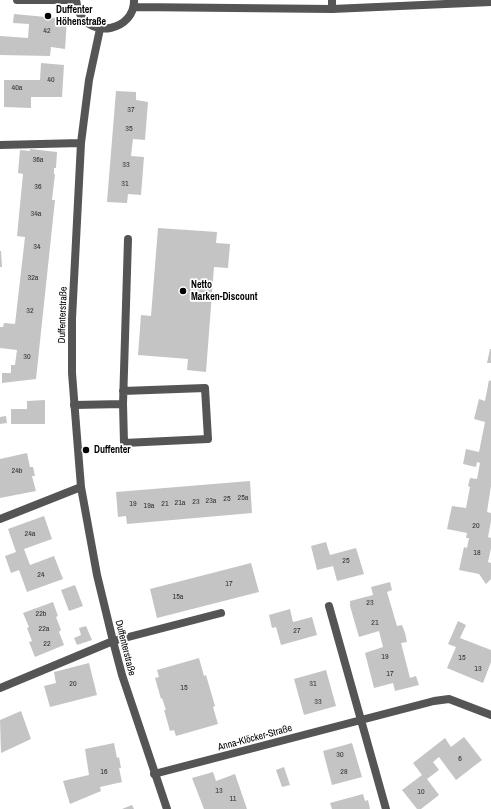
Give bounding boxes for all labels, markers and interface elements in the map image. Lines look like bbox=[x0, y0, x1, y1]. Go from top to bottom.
place label: Duffenter Höhenstraße bbox=[56, 4, 106, 28]
marker: Duffenter Höhenstraße bbox=[43, 11, 53, 21]
house number: 42 bbox=[43, 26, 51, 36]
house number: 40 bbox=[47, 75, 55, 85]
house number: 40a bbox=[12, 83, 22, 93]
house number: 37 bbox=[127, 105, 135, 115]
house number: 35 bbox=[125, 124, 133, 134]
house number: 36a bbox=[33, 155, 43, 165]
house number: 33 bbox=[122, 160, 130, 170]
house number: 31 bbox=[121, 179, 129, 189]
house number: 36 bbox=[34, 182, 42, 192]
house number: 34a bbox=[31, 209, 41, 219]
house number: 34 bbox=[33, 242, 41, 252]
house number: 32a bbox=[28, 273, 38, 283]
place label: Netto Marken-Discount bbox=[191, 279, 258, 302]
street label: Duffenterstraße bbox=[56, 286, 70, 344]
marker: Netto Marken-Discount bbox=[178, 286, 188, 296]
house number: 32 bbox=[26, 306, 34, 316]
house number: 30 bbox=[23, 352, 31, 362]
place label: Duffenter bbox=[94, 444, 130, 456]
marker: Duffenter bbox=[81, 445, 91, 455]
house number: 24b bbox=[12, 466, 22, 476]
house number: 25a bbox=[238, 493, 248, 503]
house number: 25 bbox=[223, 494, 231, 504]
house number: 23a bbox=[206, 496, 216, 506]
house number: 23 bbox=[192, 497, 200, 507]
house number: 21a bbox=[175, 498, 185, 508]
house number: 19 bbox=[129, 499, 137, 509]
house number: 21 bbox=[161, 499, 169, 509]
house number: 19a bbox=[144, 501, 154, 511]
house number: 20 bbox=[472, 521, 480, 531]
house number: 24a bbox=[25, 529, 35, 539]
house number: 18 bbox=[473, 548, 481, 558]
house number: 25 bbox=[342, 556, 350, 566]
house number: 24 bbox=[37, 570, 45, 580]
house number: 17 bbox=[225, 579, 233, 589]
house number: 15a bbox=[173, 592, 183, 602]
house number: 23 bbox=[366, 598, 374, 608]
house number: 22b bbox=[36, 609, 46, 619]
house number: 21 bbox=[371, 618, 379, 628]
street label: Duffenterstraße bbox=[112, 619, 138, 677]
house number: 22a bbox=[39, 624, 49, 634]
house number: 27 bbox=[293, 626, 301, 636]
house number: 22 bbox=[43, 639, 51, 649]
house number: 19 bbox=[381, 652, 389, 662]
house number: 15 bbox=[458, 653, 466, 663]
house number: 13 bbox=[474, 664, 482, 674]
house number: 17 bbox=[386, 669, 394, 679]
house number: 20 bbox=[69, 679, 77, 689]
house number: 31 bbox=[309, 679, 317, 689]
house number: 15 bbox=[180, 683, 188, 693]
house number: 33 bbox=[314, 697, 322, 707]
street label: Anna-Klöcker-Straße bbox=[216, 722, 294, 754]
house number: 30 bbox=[336, 750, 344, 760]
house number: 6 bbox=[458, 754, 462, 764]
house number: 16 bbox=[100, 767, 108, 777]
house number: 28 bbox=[340, 767, 348, 777]
house number: 13 bbox=[215, 786, 223, 796]
house number: 10 bbox=[417, 787, 425, 797]
house number: 11 bbox=[230, 794, 236, 804]

